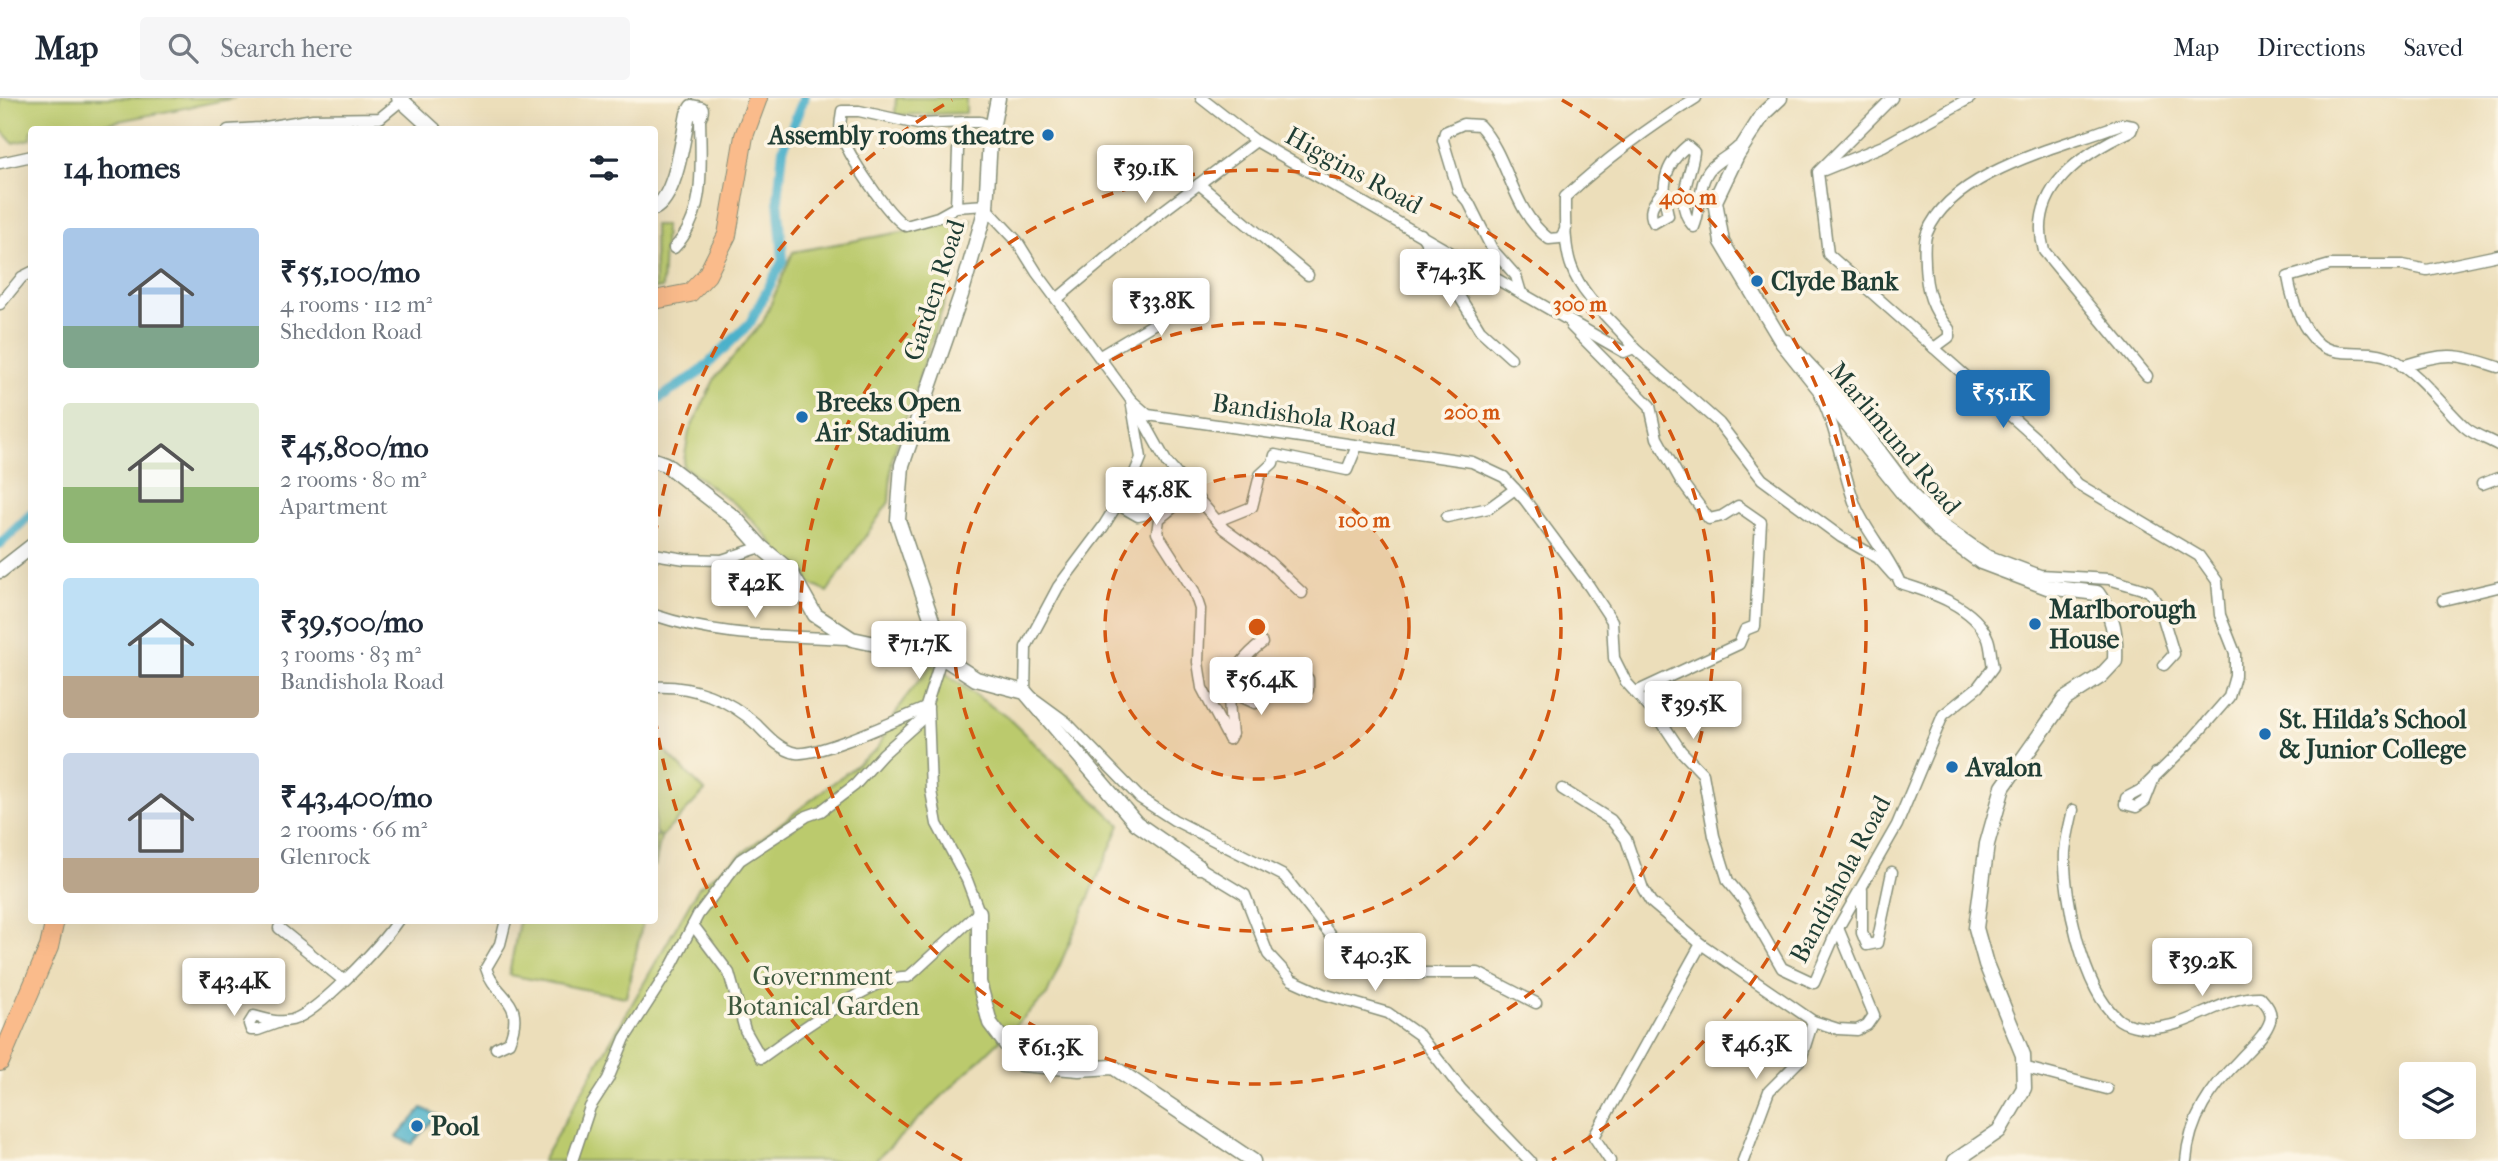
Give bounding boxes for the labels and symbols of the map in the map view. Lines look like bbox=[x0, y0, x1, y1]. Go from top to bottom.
place label: Assembly rooms theatre bbox=[766, 120, 1034, 151]
street label: Higgins Road bbox=[1280, 120, 1428, 221]
marker: Assembly rooms theatre bbox=[1040, 127, 1056, 143]
pin: ₹39.1K bbox=[1088, 146, 1202, 205]
text: 400 m bbox=[1658, 185, 1717, 210]
street label: Garden Road bbox=[897, 215, 972, 365]
pin: ₹74.3K bbox=[1393, 250, 1507, 309]
place label: Clyde Bank bbox=[1771, 266, 1900, 297]
marker: Clyde Bank bbox=[1749, 273, 1765, 289]
pin: ₹33.8K bbox=[1104, 278, 1218, 338]
text: 300 m bbox=[1553, 292, 1607, 316]
street label: Marlimund Road bbox=[1822, 355, 1968, 522]
pin: ₹55.1K bbox=[1946, 370, 2060, 430]
place label: Breeks Open Air Stadium bbox=[814, 387, 962, 448]
street label: Bandishola Road bbox=[1210, 387, 1399, 444]
text: 200 m bbox=[1444, 400, 1501, 424]
marker: Breeks Open Air Stadium bbox=[794, 409, 810, 425]
pin: ₹45.8K bbox=[1099, 468, 1213, 527]
text: 100 m bbox=[1338, 508, 1391, 532]
pin: ₹42K bbox=[714, 560, 796, 620]
place label: Marlborough House bbox=[2049, 594, 2197, 655]
centre of rings bbox=[1245, 615, 1269, 639]
marker: Marlborough House bbox=[2027, 616, 2043, 632]
pin: ₹71.7K bbox=[862, 622, 976, 681]
pin: ₹56.4K bbox=[1204, 658, 1318, 717]
pin: ₹39.5K bbox=[1636, 682, 1750, 741]
place label: St. Hilda's School & Junior College bbox=[2279, 704, 2468, 765]
marker: St. Hilda's School & Junior College bbox=[2257, 726, 2273, 742]
place label: Avalon bbox=[1964, 752, 2043, 783]
marker: Avalon bbox=[1944, 759, 1960, 775]
street label: Bandishola Road bbox=[1783, 789, 1898, 968]
pin: ₹40.3K bbox=[1318, 934, 1432, 993]
pin: ₹39.2K bbox=[2145, 939, 2259, 998]
pin: ₹43.4K bbox=[177, 958, 291, 1018]
park label: Government Botanical Garden bbox=[726, 961, 920, 1022]
pin: ₹46.3K bbox=[1699, 1021, 1813, 1081]
pin: ₹61.3K bbox=[993, 1026, 1107, 1085]
place label: Pool bbox=[431, 1111, 480, 1142]
marker: Pool bbox=[409, 1118, 425, 1134]

